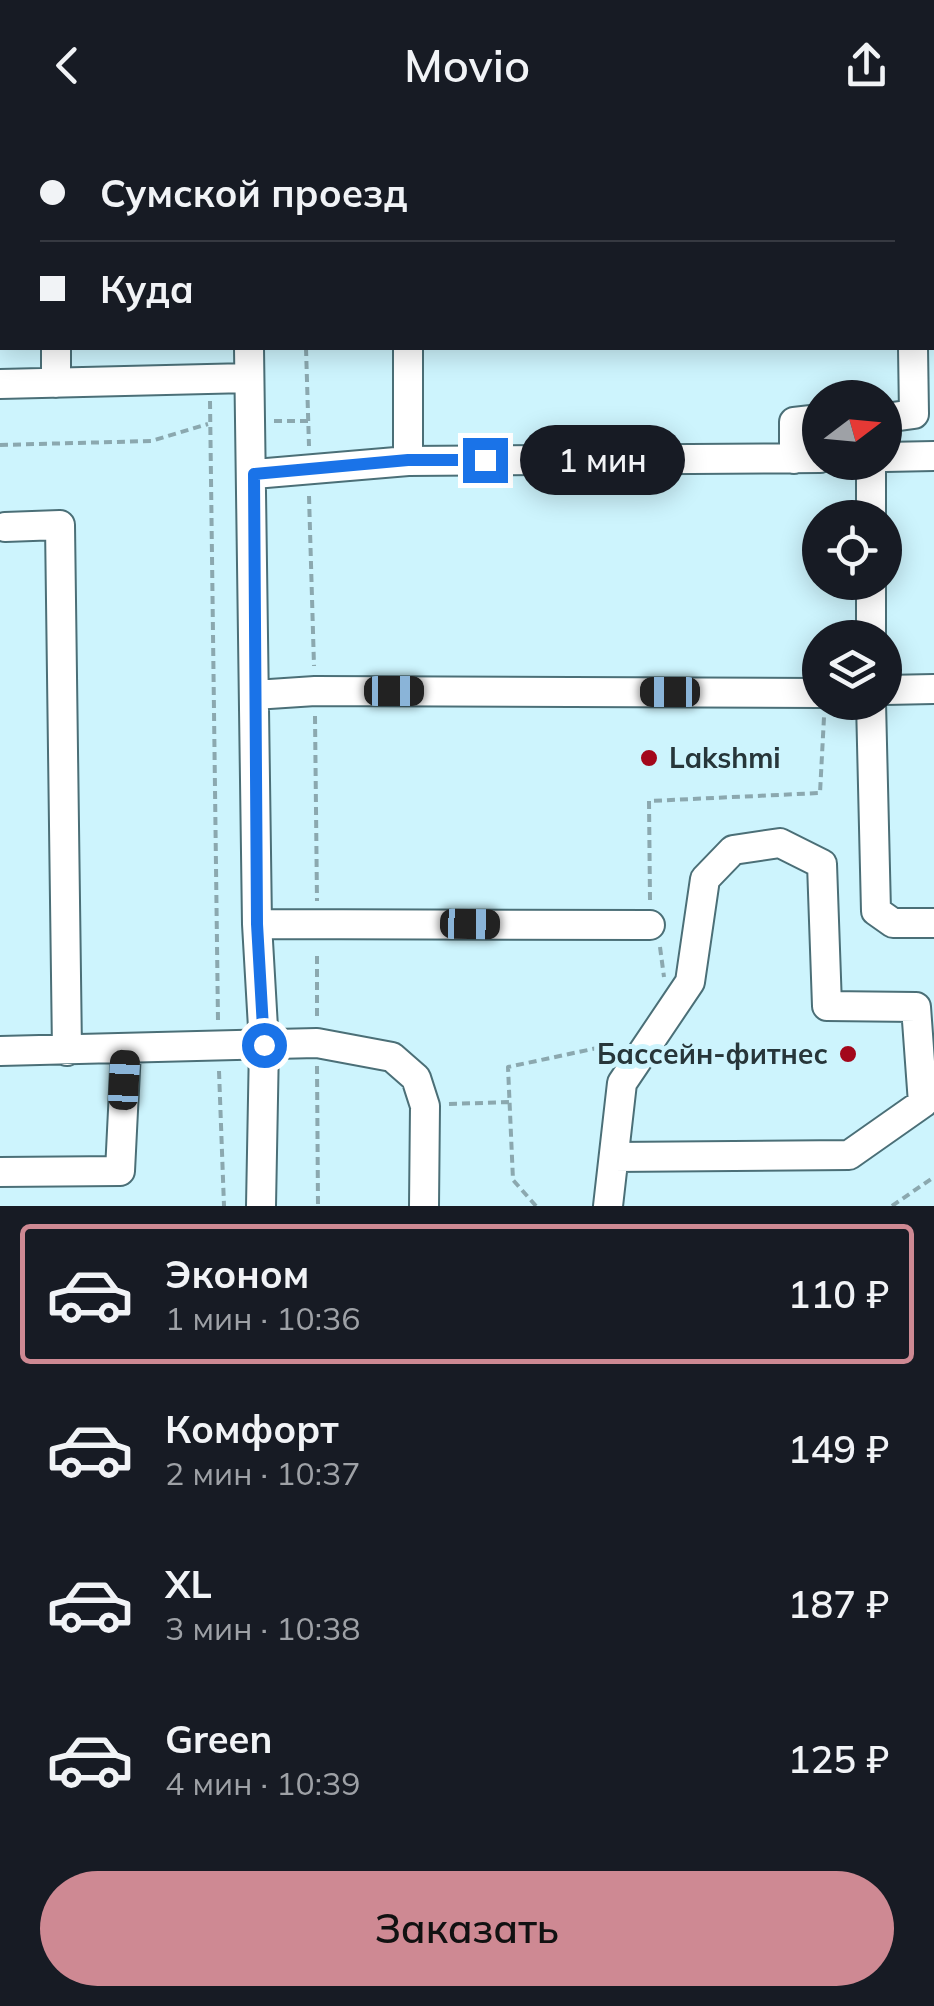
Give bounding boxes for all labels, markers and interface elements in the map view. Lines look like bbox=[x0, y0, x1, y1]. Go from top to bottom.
text: Movio bbox=[404, 37, 530, 93]
icon: back bbox=[40, 38, 95, 93]
icon: share bbox=[839, 38, 894, 93]
text: Сумской проезд bbox=[100, 169, 408, 217]
text: Куда bbox=[100, 265, 194, 313]
north arrow bbox=[802, 380, 902, 480]
map controls bbox=[802, 380, 902, 720]
callout: 1 мин bbox=[520, 425, 685, 495]
route end bbox=[463, 438, 508, 483]
text: 1 мин bbox=[558, 440, 647, 480]
button: locate bbox=[802, 500, 902, 600]
button: layers bbox=[802, 620, 902, 720]
car bbox=[364, 676, 424, 706]
car bbox=[640, 677, 700, 707]
place label: Lakshmi bbox=[669, 740, 781, 775]
marker: Lakshmi bbox=[638, 747, 660, 769]
car bbox=[440, 908, 500, 940]
route start bbox=[242, 1023, 287, 1068]
place label: Бассейн-фитнес bbox=[597, 1036, 828, 1071]
marker: Бассейн-фитнес bbox=[837, 1043, 859, 1065]
car bbox=[107, 1049, 141, 1111]
icon: car bbox=[45, 1249, 135, 1339]
text: Эконом bbox=[165, 1250, 309, 1298]
text: 110 ₽ bbox=[788, 1270, 889, 1318]
text: 1 мин · 10:36 bbox=[165, 1298, 360, 1338]
icon: car bbox=[45, 1404, 135, 1494]
text: Комфорт bbox=[165, 1405, 339, 1453]
text: 149 ₽ bbox=[788, 1425, 889, 1473]
text: 2 мин · 10:37 bbox=[165, 1453, 360, 1493]
icon: car bbox=[45, 1559, 135, 1649]
text: XL bbox=[165, 1560, 212, 1608]
text: 187 ₽ bbox=[788, 1580, 889, 1628]
text: 3 мин · 10:38 bbox=[165, 1608, 360, 1648]
icon: car bbox=[45, 1714, 135, 1804]
text: Green bbox=[165, 1715, 272, 1763]
text: 125 ₽ bbox=[788, 1735, 889, 1783]
text: 4 мин · 10:39 bbox=[165, 1763, 360, 1803]
button: Заказать bbox=[40, 1871, 894, 1986]

